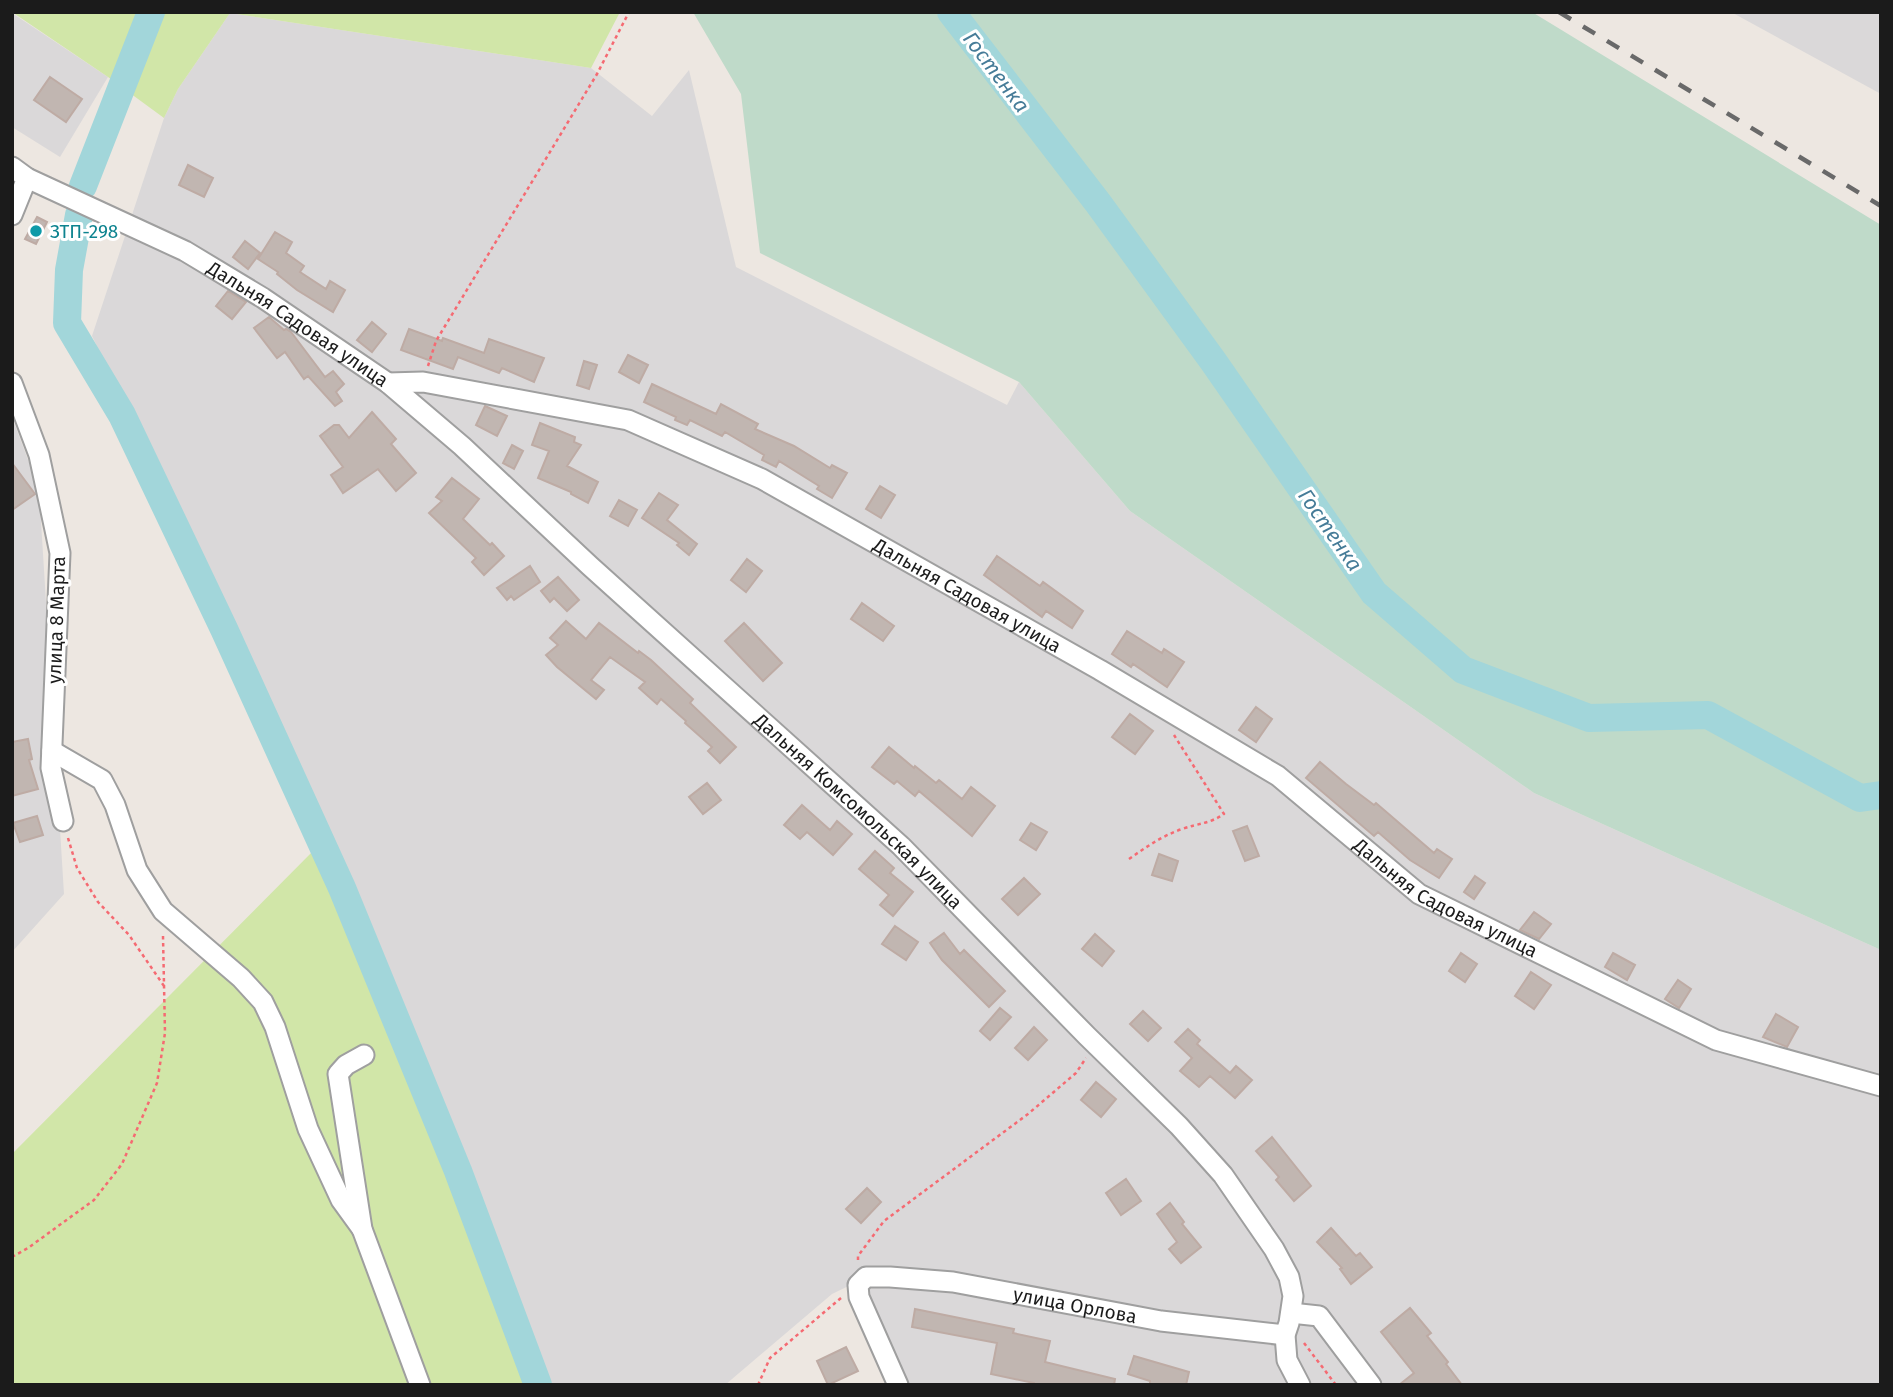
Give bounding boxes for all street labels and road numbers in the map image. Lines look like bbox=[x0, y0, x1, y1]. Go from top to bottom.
street label: Дальняя Садовая улица bbox=[202, 256, 393, 392]
street label: Дальняя Садовая улица bbox=[869, 533, 1065, 658]
street label: улица 8 Марта bbox=[43, 556, 70, 684]
street label: Дальняя Комсомольская улица bbox=[749, 708, 967, 914]
street label: Дальняя Садовая улица bbox=[1348, 833, 1541, 962]
street label: улица Орлова bbox=[1011, 1283, 1139, 1328]

